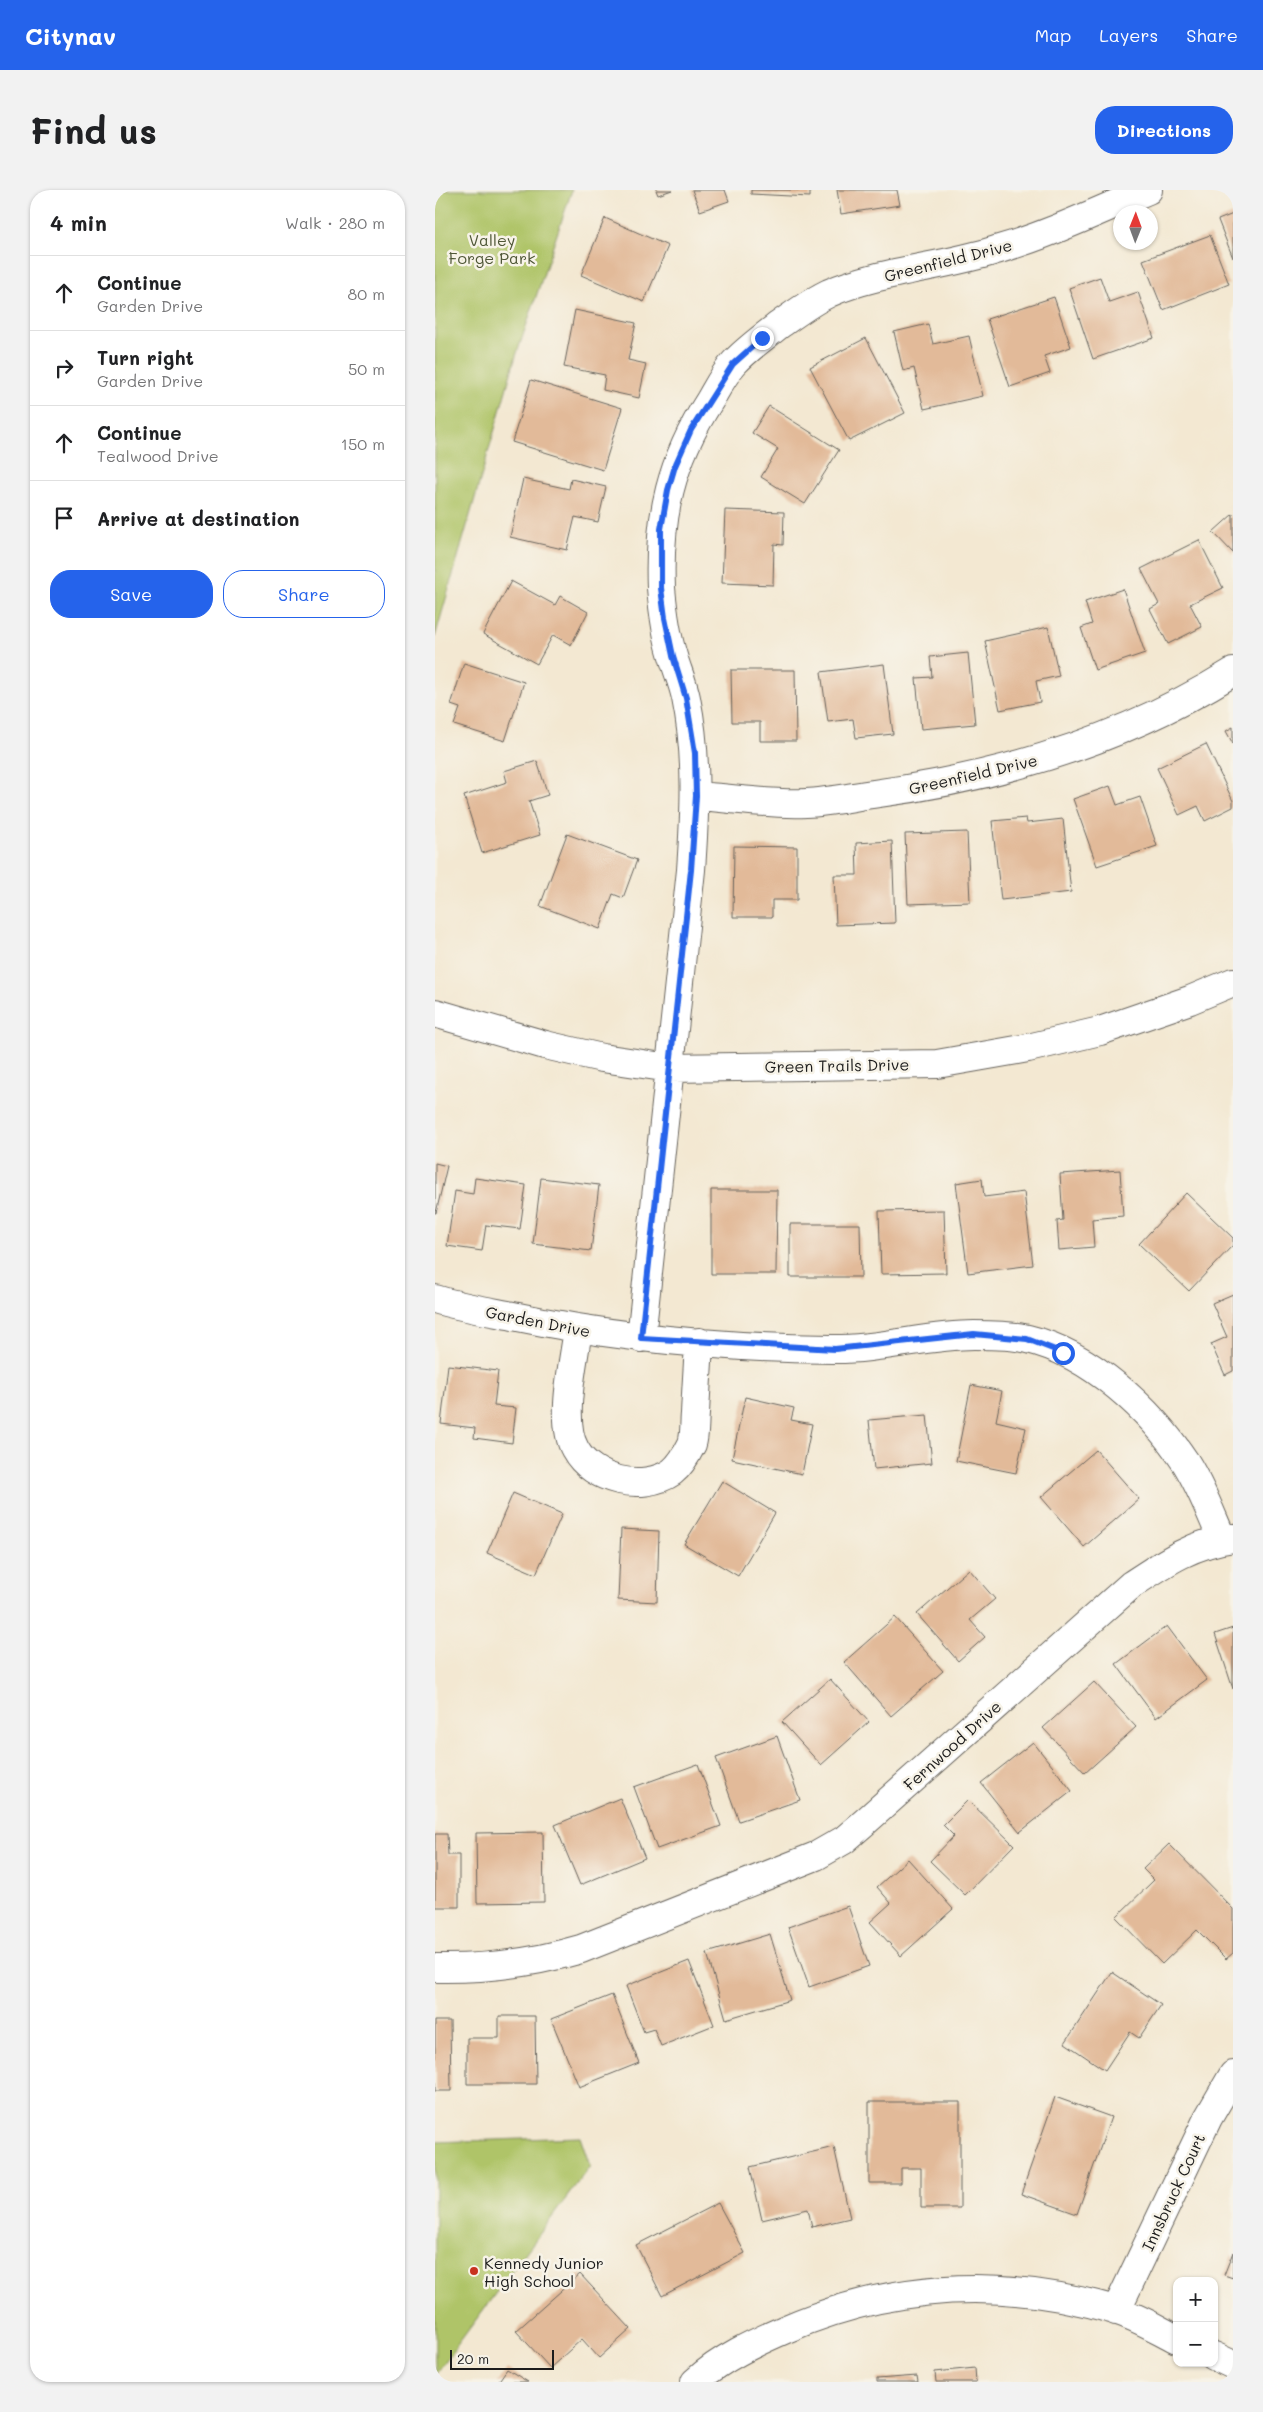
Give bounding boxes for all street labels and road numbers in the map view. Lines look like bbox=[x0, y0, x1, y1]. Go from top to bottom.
street label: Greenfield Drive bbox=[882, 234, 1014, 286]
street label: Greenfield Drive bbox=[907, 749, 1039, 799]
street label: Green Trails Drive bbox=[764, 1053, 910, 1077]
street label: Garden Drive bbox=[484, 1301, 592, 1341]
street label: Fernwood Drive bbox=[899, 1695, 1005, 1795]
street label: Innsbruck Court bbox=[1137, 2130, 1209, 2254]

